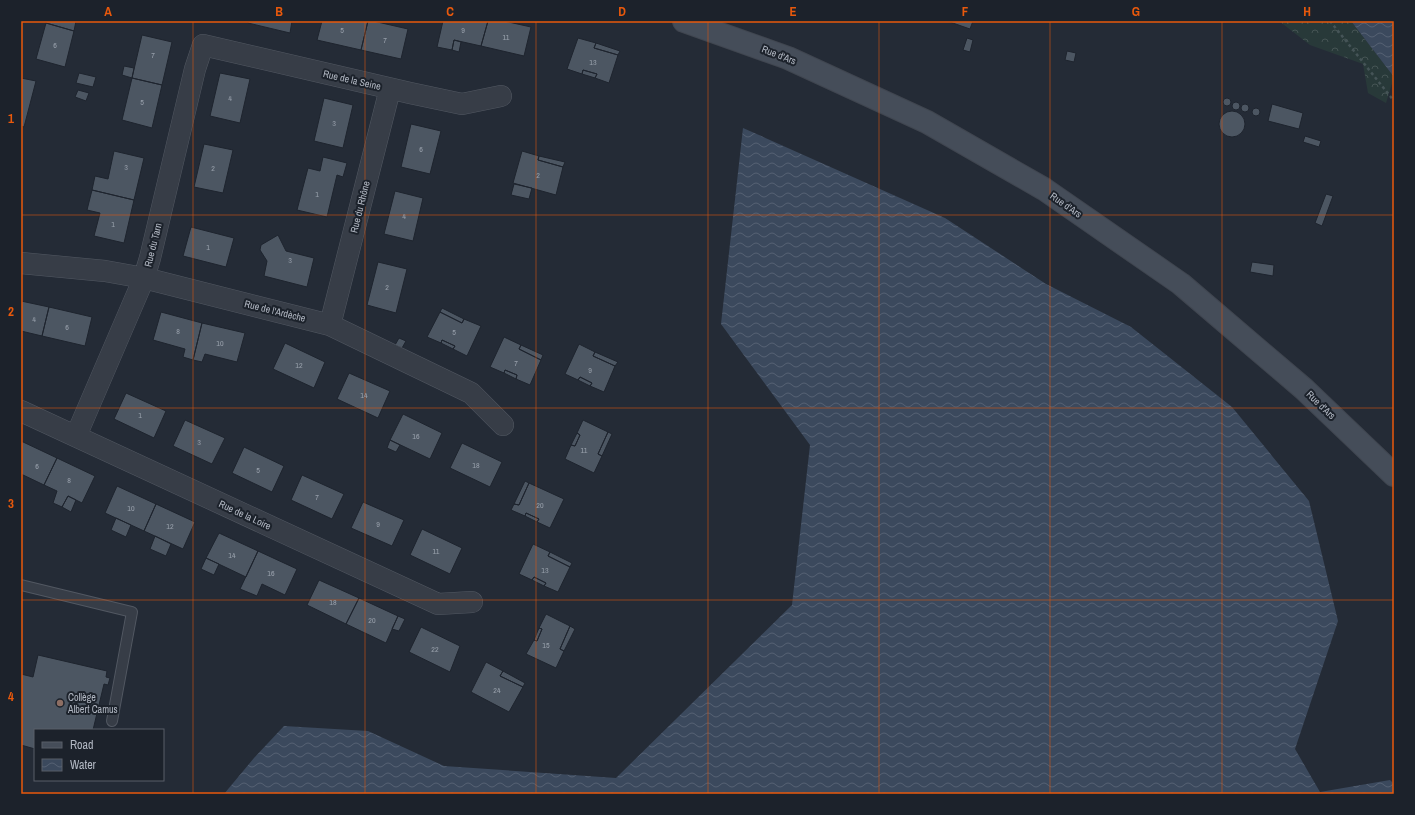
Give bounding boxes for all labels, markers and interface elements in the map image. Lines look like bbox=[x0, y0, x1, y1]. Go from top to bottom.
text: A bbox=[104, 3, 112, 20]
text: B bbox=[275, 3, 283, 20]
text: C bbox=[446, 3, 454, 20]
text: D bbox=[618, 3, 626, 20]
text: E bbox=[789, 3, 797, 20]
text: F bbox=[962, 3, 969, 20]
text: G bbox=[1132, 3, 1140, 20]
text: H bbox=[1303, 3, 1311, 20]
house number: 5 bbox=[340, 25, 344, 35]
house number: 9 bbox=[461, 25, 465, 35]
house number: 11 bbox=[503, 32, 510, 42]
house number: 7 bbox=[383, 35, 387, 45]
house number: 6 bbox=[53, 40, 57, 50]
street label: Rue d'Ars bbox=[760, 43, 798, 67]
house number: 7 bbox=[151, 50, 155, 60]
house number: 13 bbox=[589, 57, 597, 67]
street label: Rue de la Seine bbox=[322, 67, 383, 93]
house number: 4 bbox=[228, 93, 232, 103]
house number: 5 bbox=[140, 97, 144, 107]
text: 1 bbox=[8, 110, 14, 127]
house number: 3 bbox=[332, 118, 336, 128]
house number: 6 bbox=[419, 144, 423, 154]
house number: 3 bbox=[124, 162, 128, 172]
house number: 2 bbox=[211, 163, 215, 173]
house number: 2 bbox=[536, 170, 540, 180]
street label: Rue du Rhône bbox=[347, 179, 373, 234]
house number: 1 bbox=[315, 189, 319, 199]
street label: Rue d'Ars bbox=[1048, 189, 1084, 221]
house number: 4 bbox=[402, 211, 406, 221]
house number: 1 bbox=[111, 219, 115, 229]
street label: Rue du Tarn bbox=[141, 222, 165, 268]
house number: 1 bbox=[206, 242, 210, 252]
house number: 3 bbox=[288, 255, 292, 265]
house number: 2 bbox=[385, 282, 389, 292]
street label: Rue de l'Ardèche bbox=[243, 297, 307, 325]
text: 2 bbox=[8, 303, 14, 320]
house number: 4 bbox=[32, 314, 36, 324]
house number: 6 bbox=[65, 322, 69, 332]
house number: 8 bbox=[176, 326, 180, 336]
house number: 5 bbox=[452, 327, 456, 337]
house number: 10 bbox=[216, 338, 224, 348]
house number: 7 bbox=[514, 358, 518, 368]
house number: 12 bbox=[295, 360, 303, 370]
house number: 9 bbox=[588, 365, 592, 375]
street label: Rue d'Ars bbox=[1304, 388, 1338, 422]
house number: 14 bbox=[360, 390, 368, 400]
house number: 1 bbox=[138, 410, 142, 420]
house number: 16 bbox=[412, 431, 420, 441]
house number: 3 bbox=[197, 437, 201, 447]
house number: 11 bbox=[581, 445, 588, 455]
house number: 18 bbox=[472, 460, 480, 470]
house number: 6 bbox=[35, 461, 39, 471]
house number: 5 bbox=[256, 465, 260, 475]
house number: 8 bbox=[67, 475, 71, 485]
house number: 7 bbox=[315, 492, 319, 502]
text: 3 bbox=[8, 495, 14, 512]
street label: Rue de la Loire bbox=[217, 497, 274, 533]
house number: 20 bbox=[536, 500, 544, 510]
house number: 10 bbox=[127, 503, 135, 513]
house number: 9 bbox=[376, 519, 380, 529]
house number: 12 bbox=[166, 521, 174, 531]
house number: 11 bbox=[433, 546, 440, 556]
house number: 14 bbox=[228, 550, 236, 560]
house number: 13 bbox=[541, 565, 549, 575]
house number: 16 bbox=[267, 568, 275, 578]
house number: 18 bbox=[329, 597, 337, 607]
house number: 20 bbox=[368, 615, 376, 625]
house number: 15 bbox=[542, 640, 550, 650]
house number: 22 bbox=[431, 644, 439, 654]
house number: 24 bbox=[493, 685, 501, 695]
text: 4 bbox=[8, 688, 14, 705]
place label: Collège Albert Camus bbox=[67, 691, 118, 716]
marker: Collège Albert Camus bbox=[55, 698, 65, 708]
legend bbox=[34, 729, 164, 781]
text: Road bbox=[70, 737, 94, 753]
text: Water bbox=[70, 757, 97, 773]

